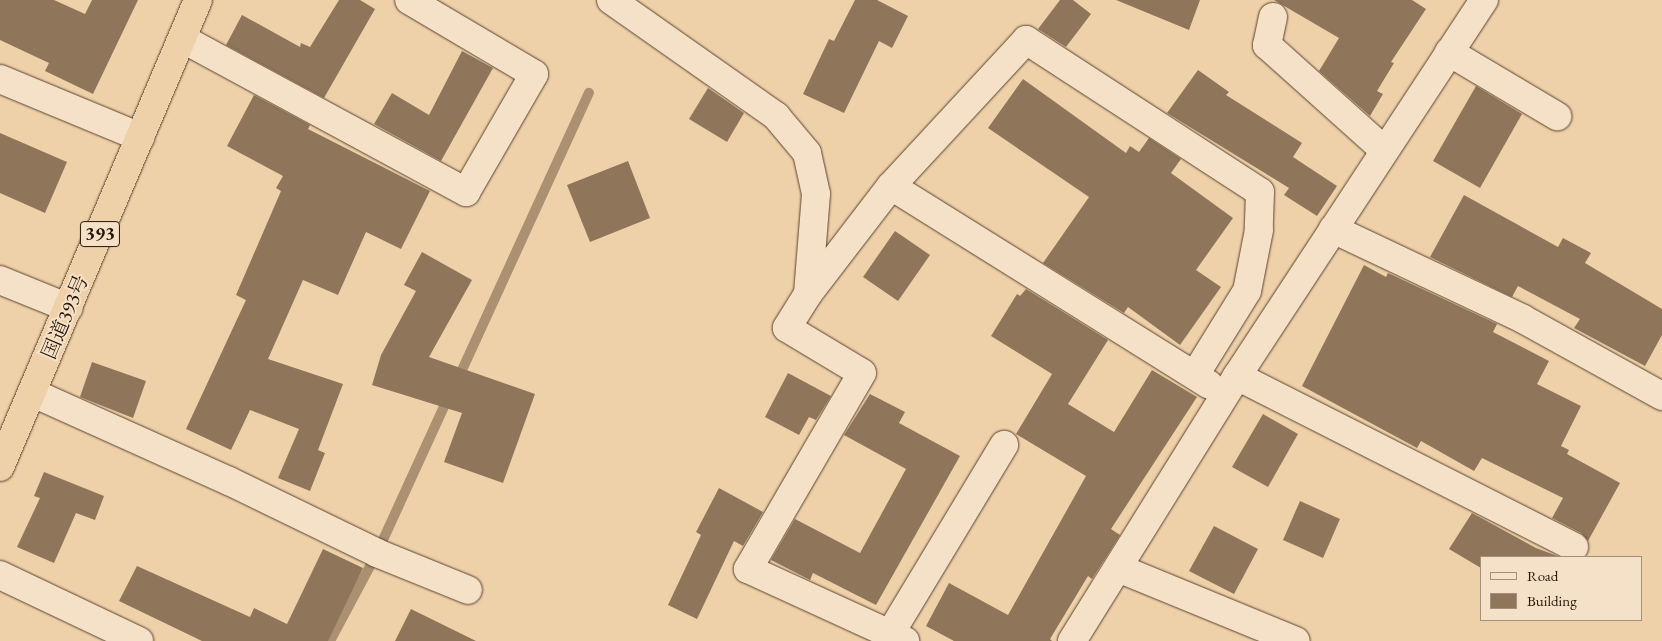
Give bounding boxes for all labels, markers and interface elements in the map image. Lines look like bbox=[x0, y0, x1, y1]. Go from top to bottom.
road number: 393 bbox=[79, 218, 121, 250]
street label: 国道393号 bbox=[37, 271, 93, 363]
legend bbox=[1480, 556, 1642, 621]
text: Road bbox=[1527, 566, 1558, 585]
text: Building bbox=[1527, 591, 1577, 610]

